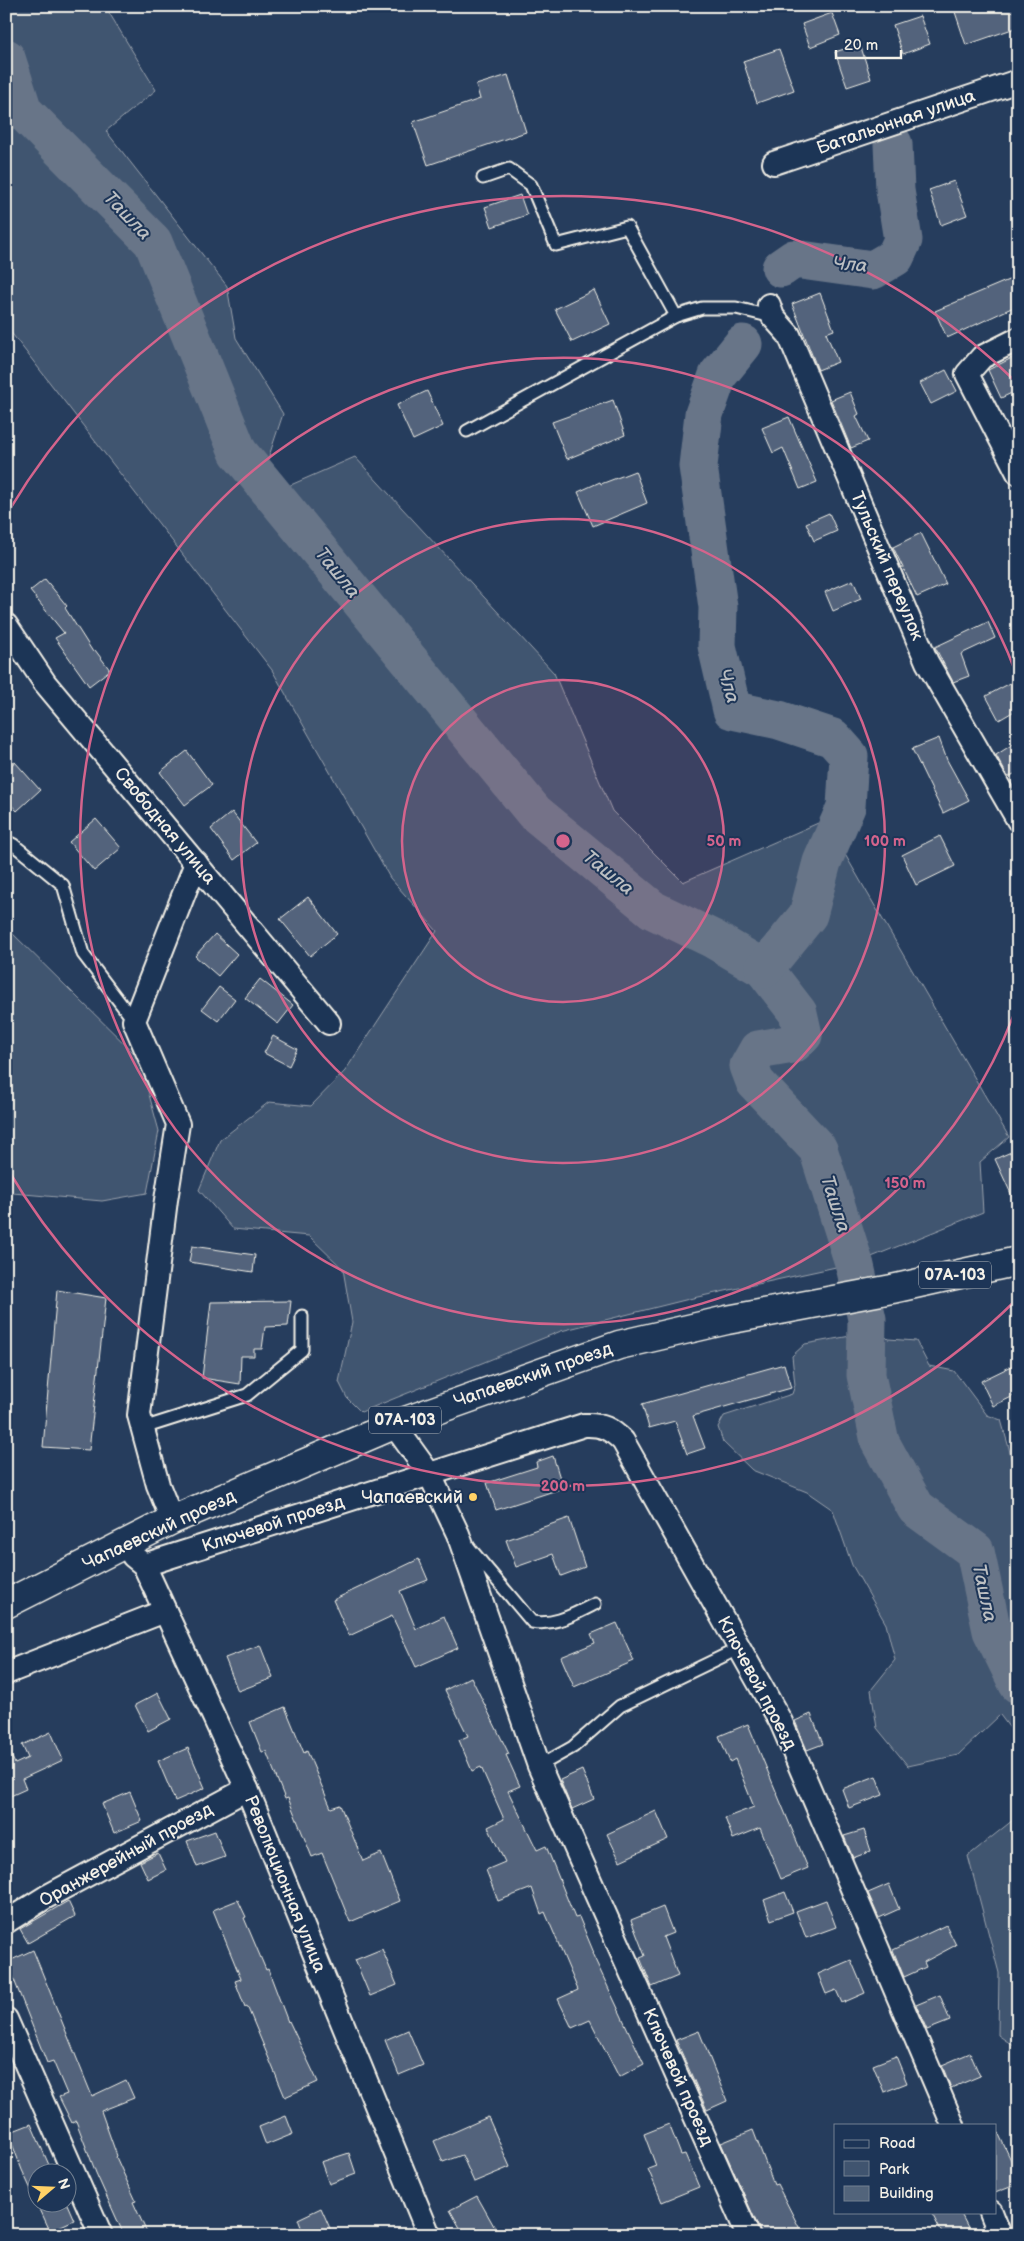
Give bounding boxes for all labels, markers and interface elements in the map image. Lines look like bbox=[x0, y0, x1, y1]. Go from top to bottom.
scale bar bbox=[836, 28, 902, 60]
text: 20 m bbox=[844, 36, 878, 55]
street label: Батальонная улица bbox=[814, 85, 978, 159]
water label: Ташла bbox=[98, 187, 156, 245]
water label: Чла bbox=[832, 252, 868, 278]
street label: Тульский переулок bbox=[846, 488, 928, 644]
water label: Ташла bbox=[309, 543, 365, 603]
water label: Чла bbox=[712, 666, 744, 706]
street label: Свободная улица bbox=[110, 763, 220, 889]
centre of rings bbox=[554, 832, 572, 850]
text: 50 m bbox=[707, 832, 742, 851]
text: 100 m bbox=[864, 832, 906, 851]
water label: Ташла bbox=[578, 845, 638, 901]
water label: Ташла bbox=[815, 1172, 855, 1236]
text: 150 m bbox=[884, 1174, 926, 1193]
road number: 07А-103 bbox=[919, 1262, 991, 1288]
street label: Чапаевский проезд bbox=[451, 1338, 615, 1412]
road number: 07А-103 bbox=[369, 1406, 441, 1434]
text: 200 m bbox=[541, 1477, 585, 1496]
street label: Чапаевский проезд bbox=[79, 1485, 239, 1575]
place label: Чапаевский bbox=[361, 1487, 463, 1508]
street label: Ключевой проезд bbox=[199, 1491, 347, 1557]
marker: Чапаевский bbox=[467, 1491, 479, 1503]
water label: Ташла bbox=[967, 1562, 1001, 1624]
street label: Ключевой проезд bbox=[713, 1613, 801, 1753]
street label: Революционная улица bbox=[240, 1792, 330, 1976]
street label: Оранжерейный проезд bbox=[36, 1799, 216, 1911]
street label: Ключевой проезд bbox=[638, 2005, 718, 2149]
legend bbox=[834, 2124, 996, 2214]
text: Road bbox=[879, 2134, 915, 2153]
text: Park bbox=[879, 2160, 910, 2179]
north arrow bbox=[28, 2164, 78, 2214]
text: N bbox=[54, 2176, 74, 2192]
text: Building bbox=[879, 2184, 934, 2203]

